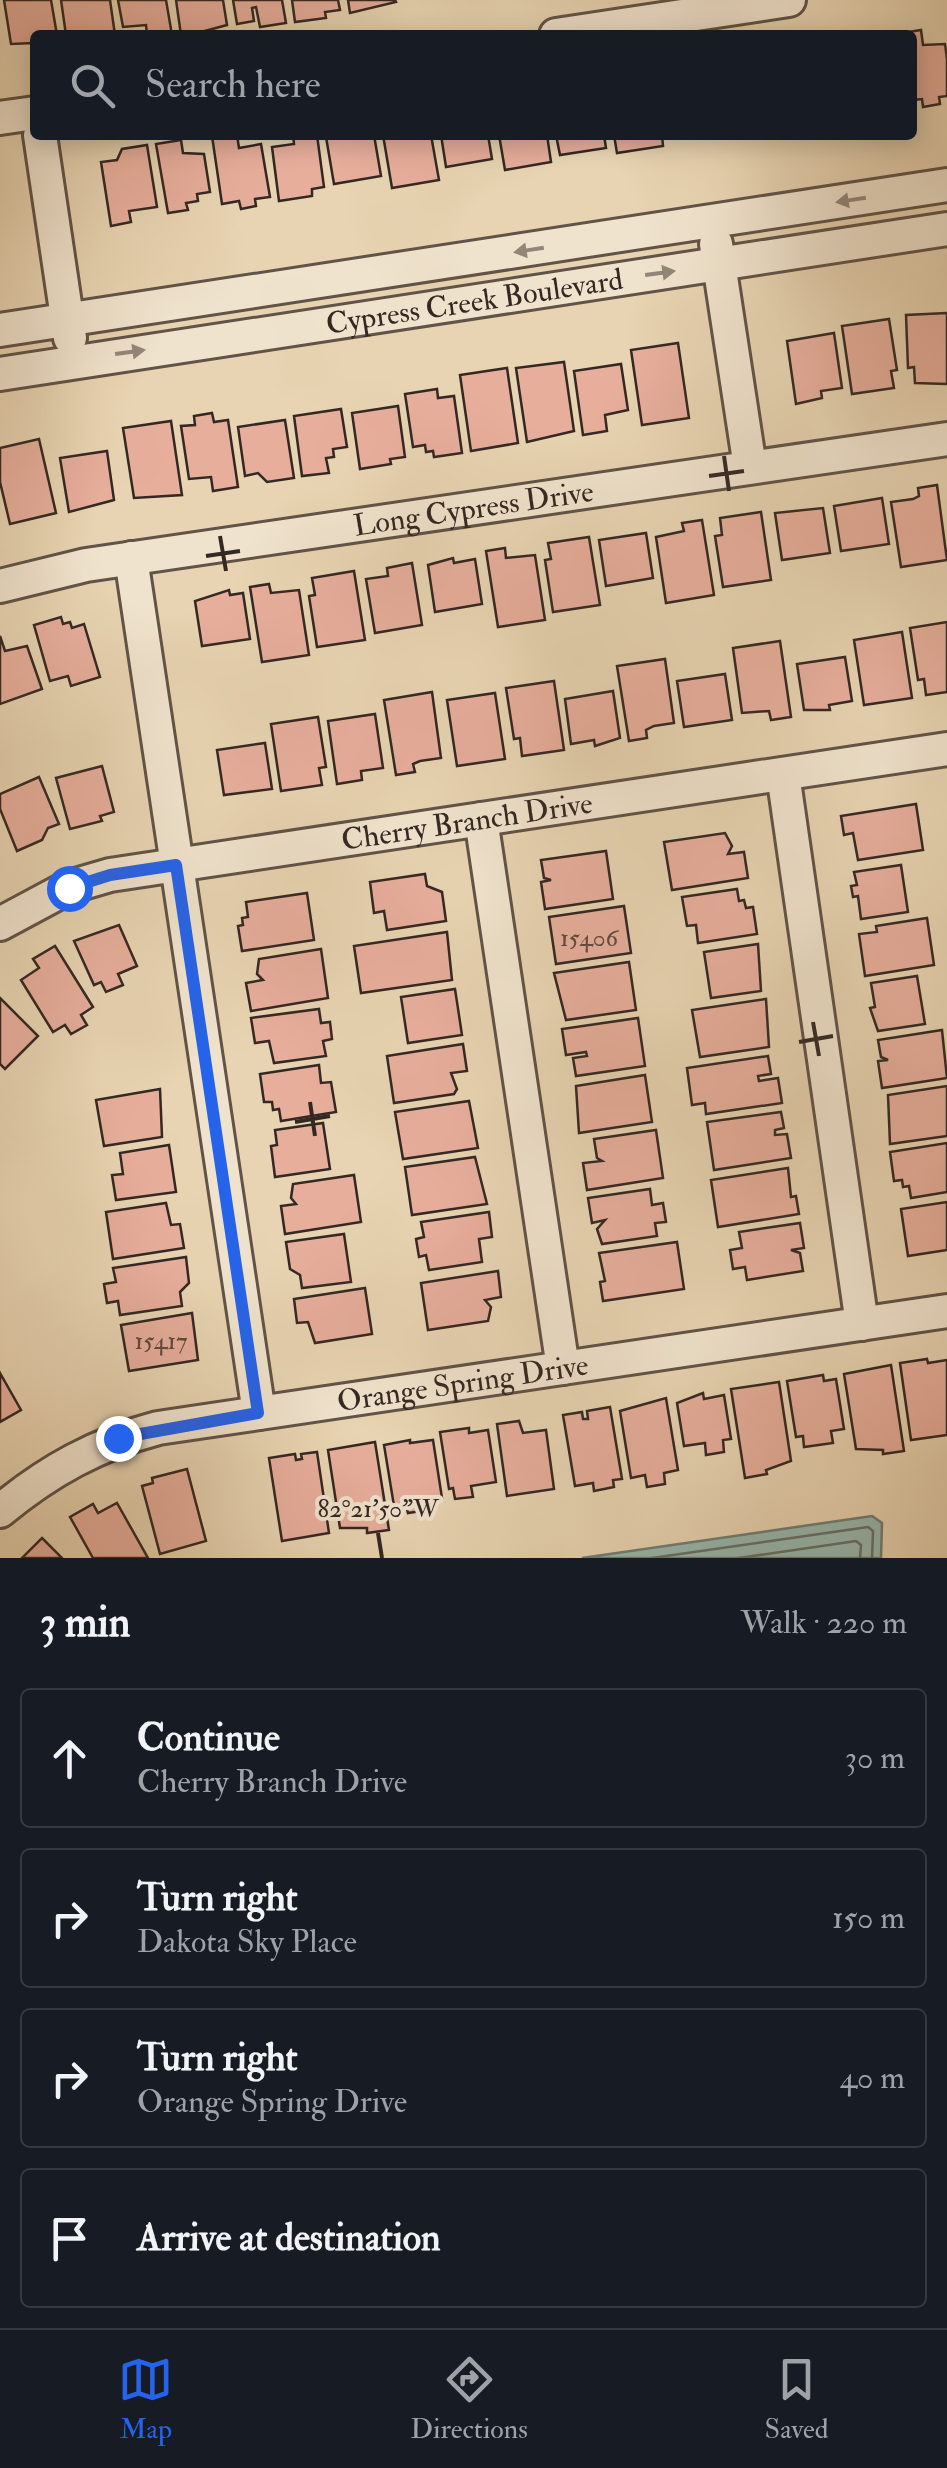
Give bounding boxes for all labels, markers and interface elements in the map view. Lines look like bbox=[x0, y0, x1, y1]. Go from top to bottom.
search box bbox=[30, 30, 917, 140]
icon: search bbox=[65, 58, 120, 113]
text: Search here bbox=[145, 61, 321, 109]
one-way arrow bbox=[834, 193, 866, 208]
one-way arrow bbox=[513, 242, 545, 258]
street label: Cypress Creek Boulevard bbox=[324, 261, 626, 343]
one-way arrow bbox=[644, 265, 676, 281]
one-way arrow bbox=[115, 343, 147, 359]
street label: Long Cypress Drive bbox=[351, 473, 596, 545]
street label: Cherry Branch Drive bbox=[339, 785, 595, 859]
route start bbox=[47, 866, 93, 912]
house number: 15406 bbox=[560, 923, 619, 954]
house number: 15417 bbox=[134, 1326, 188, 1357]
street label: Orange Spring Drive bbox=[335, 1346, 591, 1420]
route end bbox=[96, 1416, 142, 1462]
text: 82°21'50"W bbox=[317, 1494, 440, 1525]
text: 3 min bbox=[40, 1597, 130, 1649]
text: Walk · 220 m bbox=[740, 1603, 907, 1643]
text: Continue bbox=[137, 1714, 280, 1762]
icon: ahead bbox=[42, 1731, 97, 1786]
text: 30 m bbox=[845, 1738, 905, 1778]
text: Cherry Branch Drive bbox=[137, 1762, 407, 1802]
text: Turn right bbox=[137, 1874, 298, 1922]
icon: right bbox=[42, 1891, 97, 1946]
text: 150 m bbox=[832, 1898, 905, 1938]
text: Dakota Sky Place bbox=[137, 1922, 357, 1962]
text: Turn right bbox=[137, 2034, 298, 2082]
icon: right bbox=[42, 2051, 97, 2106]
text: 40 m bbox=[840, 2058, 905, 2098]
text: Orange Spring Drive bbox=[137, 2082, 407, 2122]
icon: arrive bbox=[42, 2211, 97, 2266]
text: Arrive at destination bbox=[137, 2214, 441, 2262]
tab: Map bbox=[118, 2352, 173, 2447]
tab: Directions bbox=[410, 2352, 528, 2447]
tab: Saved bbox=[765, 2352, 829, 2447]

